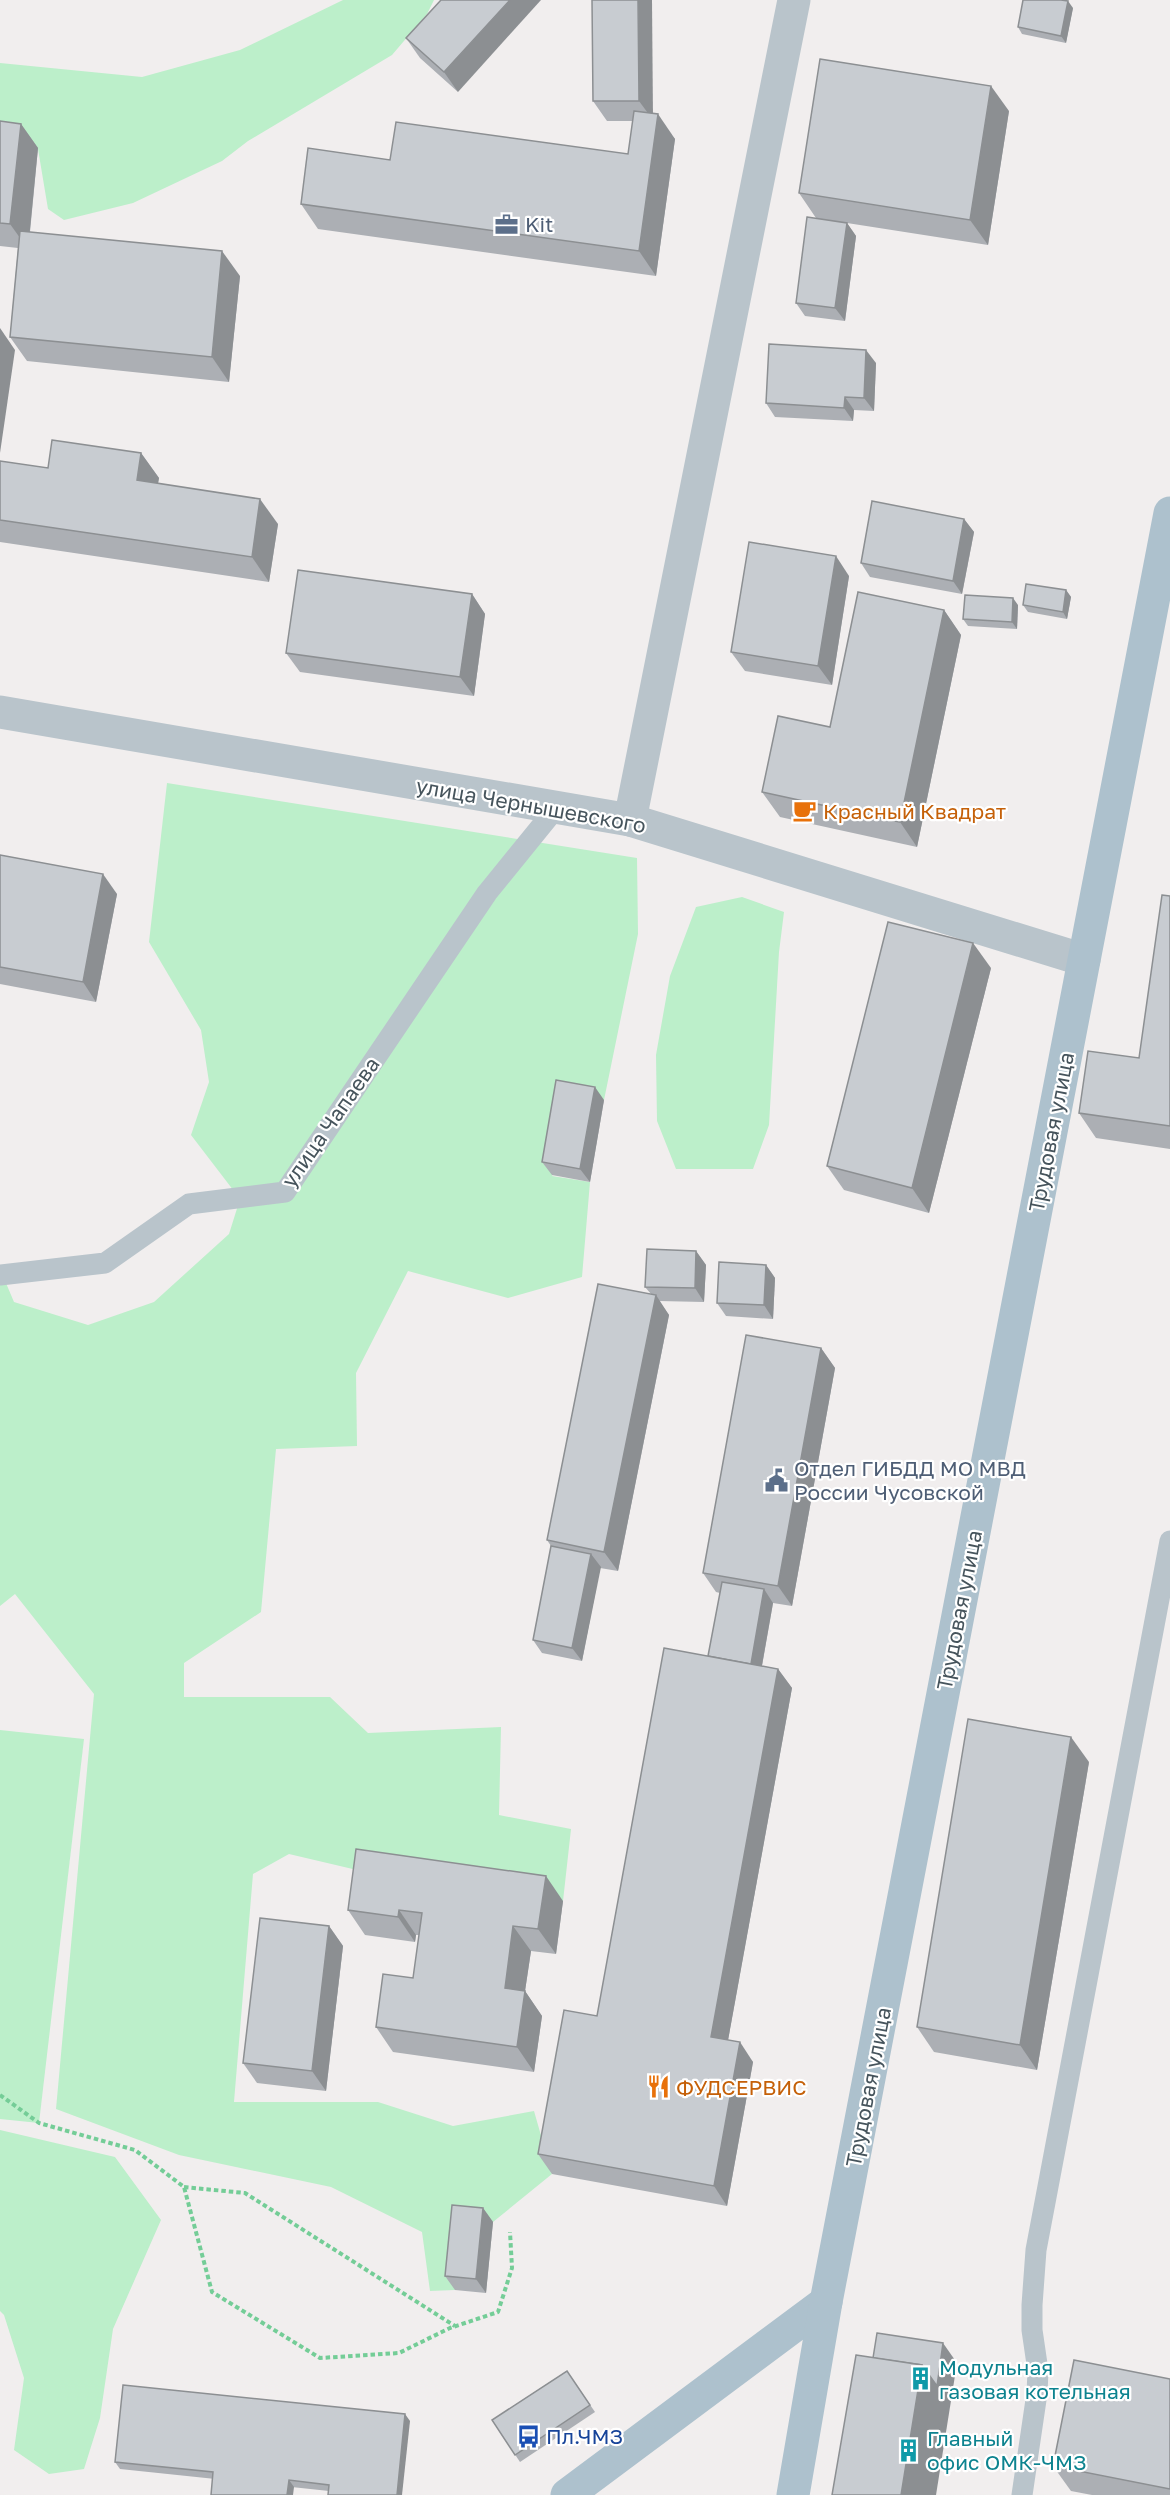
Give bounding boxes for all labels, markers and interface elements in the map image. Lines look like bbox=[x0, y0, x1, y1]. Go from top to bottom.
office icon: Kit bbox=[494, 211, 520, 237]
place label: Kit bbox=[525, 211, 554, 237]
street label: улица Чернышевского bbox=[414, 772, 648, 838]
cafe icon: Красный Квадрат bbox=[792, 798, 818, 824]
place label: Красный Квадрат bbox=[823, 798, 1006, 824]
street label: Трудовая улица bbox=[1023, 1050, 1079, 1214]
street label: улица Чапаева bbox=[275, 1052, 385, 1192]
place label: Отдел ГИБДД МО МВД России Чусовской bbox=[794, 1455, 1026, 1505]
public building icon: Отдел ГИБДД МО МВД России Чусовской bbox=[763, 1467, 789, 1493]
street label: Трудовая улица bbox=[931, 1528, 987, 1692]
street label: Трудовая улица bbox=[840, 2005, 896, 2169]
restaurant icon: ФУДСЕРВИС bbox=[645, 2074, 671, 2100]
place label: ФУДСЕРВИС bbox=[676, 2074, 807, 2100]
place label: Модульная газовая котельная bbox=[939, 2354, 1131, 2404]
building icon: Модульная газовая котельная bbox=[908, 2366, 934, 2392]
bus stop icon: Пл.ЧМЗ bbox=[515, 2423, 541, 2449]
place label: Пл.ЧМЗ bbox=[546, 2423, 623, 2449]
place label: Главный офис ОМК-ЧМЗ bbox=[927, 2425, 1087, 2475]
building icon: Главный офис ОМК-ЧМЗ bbox=[896, 2437, 922, 2463]

